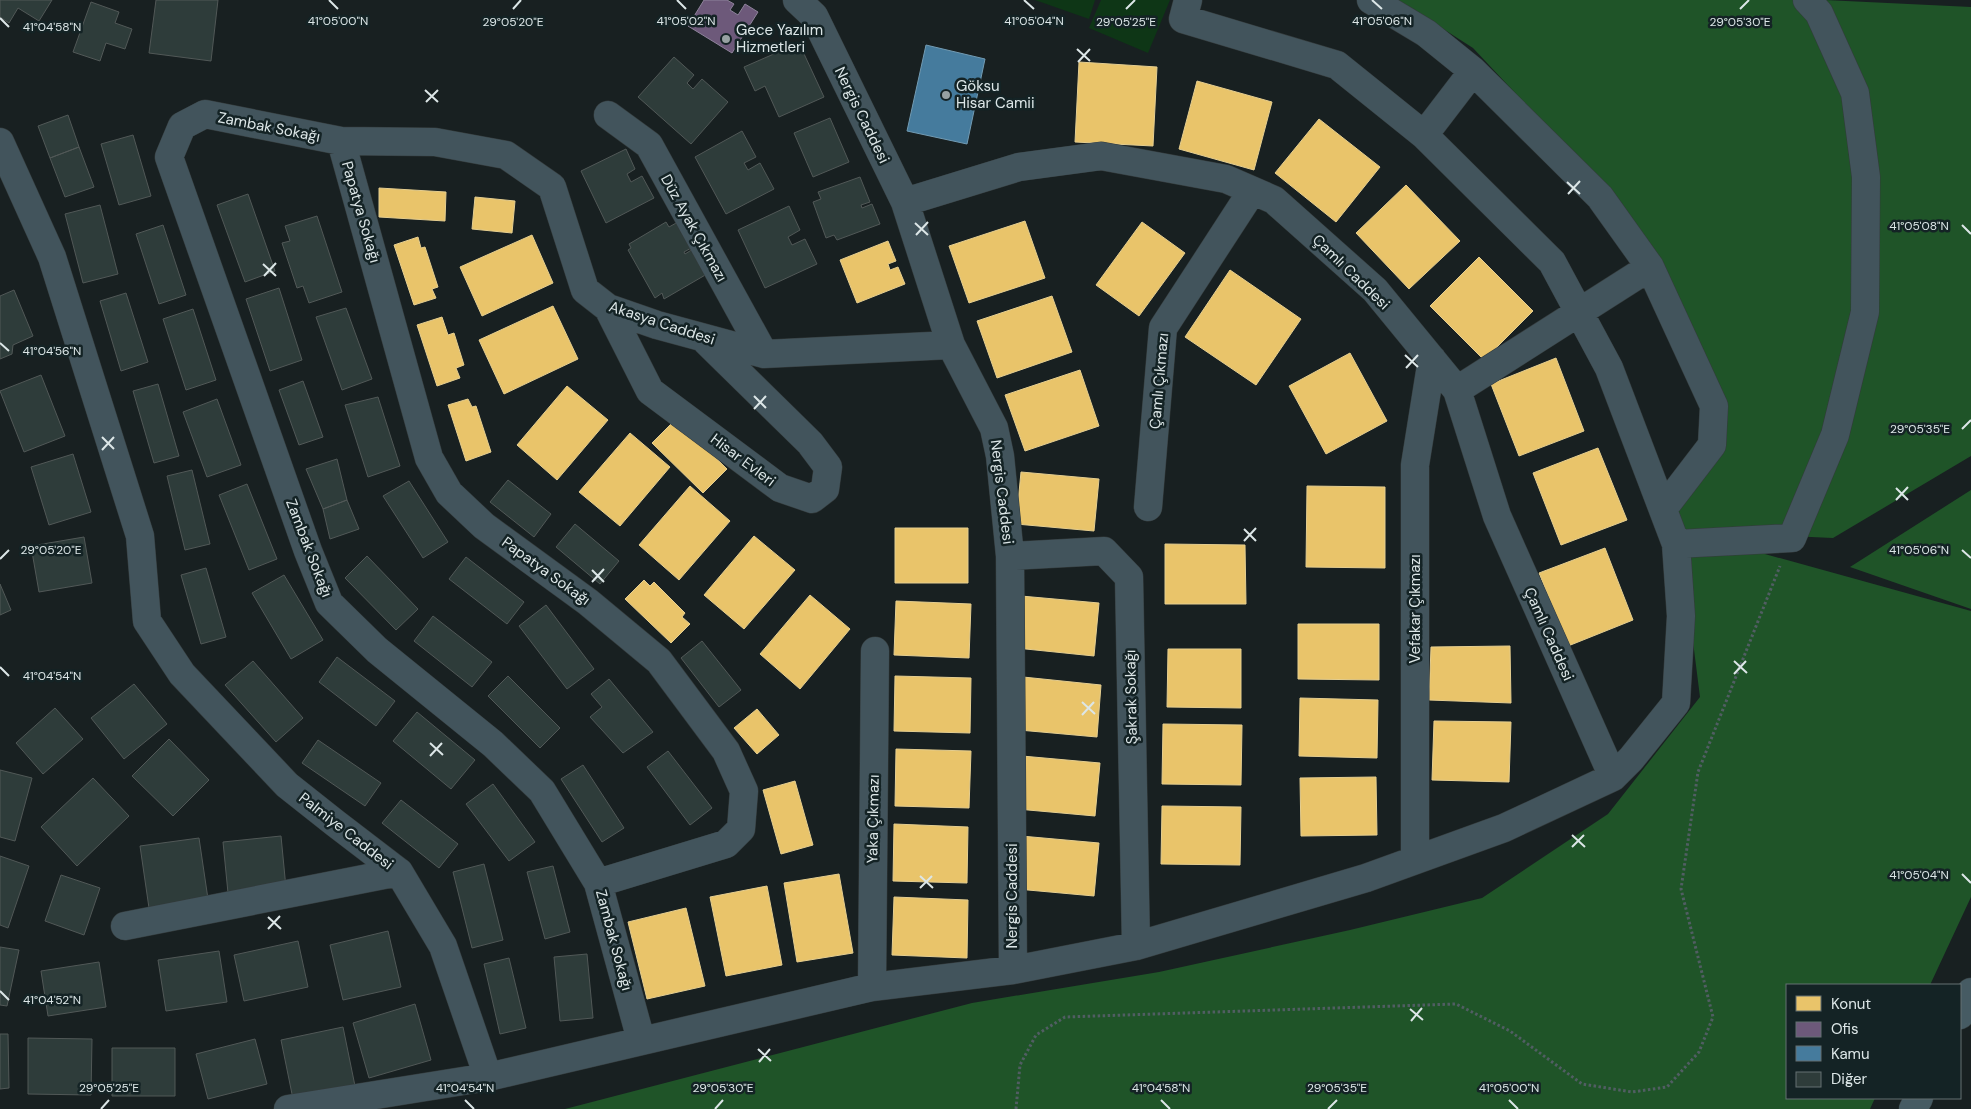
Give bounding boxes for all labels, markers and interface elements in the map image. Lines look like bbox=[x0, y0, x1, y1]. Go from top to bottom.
text: 41°05'00"N bbox=[308, 13, 368, 29]
text: 41°05'02"N bbox=[656, 13, 716, 29]
text: 41°05'04"N bbox=[1004, 13, 1064, 29]
text: 41°05'06"N bbox=[1352, 13, 1412, 29]
text: 29°05'20"E bbox=[483, 14, 544, 30]
text: 29°05'25"E bbox=[1096, 14, 1156, 30]
text: 29°05'30"E bbox=[1709, 14, 1771, 30]
text: 41°04'58"N bbox=[23, 19, 81, 35]
place label: Gece Yazılım Hizmetleri bbox=[736, 20, 823, 57]
marker: Gece Yazılım Hizmetleri bbox=[720, 33, 732, 45]
street label: Nergis Caddesi bbox=[830, 63, 894, 167]
place label: Göksu Hisar Camii bbox=[956, 76, 1035, 113]
marker: Göksu Hisar Camii bbox=[940, 89, 952, 101]
street label: Zambak Sokağı bbox=[216, 107, 322, 147]
street label: Papatya Sokağı bbox=[337, 159, 385, 265]
street label: Düz Ayak Çıkmazı bbox=[656, 171, 732, 285]
text: 41°05'08"N bbox=[1889, 218, 1949, 234]
street label: Çamlı Caddesi bbox=[1308, 230, 1394, 314]
street label: Akasya Caddesi bbox=[606, 296, 718, 350]
street label: Çamlı Çıkmazı bbox=[1145, 332, 1173, 430]
text: 41°04'56"N bbox=[23, 343, 81, 359]
text: 29°05'35"E bbox=[1890, 421, 1950, 437]
street label: Hisar Evleri bbox=[706, 429, 780, 491]
street label: Nergis Caddesi bbox=[986, 439, 1018, 545]
street label: Zambak Sokağı bbox=[281, 496, 337, 600]
street label: Papatya Sokağı bbox=[498, 532, 594, 610]
text: 29°05'20"E bbox=[21, 542, 82, 558]
text: 41°05'06"N bbox=[1889, 542, 1949, 558]
street label: Vefakar Çıkmazı bbox=[1405, 554, 1425, 664]
street label: Çamlı Caddesi bbox=[1519, 584, 1579, 684]
street label: Şakrak Sokağı bbox=[1120, 650, 1142, 744]
text: 41°04'54"N bbox=[23, 668, 81, 684]
street label: Yaka Çıkmazı bbox=[862, 774, 884, 864]
street label: Palmiye Caddesi bbox=[295, 788, 397, 874]
street label: Nergis Caddesi bbox=[1002, 843, 1022, 949]
text: 41°05'04"N bbox=[1889, 867, 1949, 883]
street label: Zambak Sokağı bbox=[591, 887, 637, 993]
legend bbox=[1786, 984, 1961, 1099]
text: 41°04'52"N bbox=[23, 992, 81, 1008]
text: Konut bbox=[1831, 994, 1871, 1014]
text: Ofis bbox=[1831, 1019, 1859, 1039]
text: Kamu bbox=[1831, 1044, 1870, 1064]
text: Diğer bbox=[1831, 1069, 1868, 1089]
text: 29°05'25"E bbox=[79, 1080, 139, 1096]
text: 41°04'54"N bbox=[436, 1080, 494, 1096]
text: 29°05'30"E bbox=[692, 1080, 754, 1096]
text: 41°04'58"N bbox=[1132, 1080, 1190, 1096]
text: 29°05'35"E bbox=[1307, 1080, 1367, 1096]
text: 41°05'00"N bbox=[1479, 1080, 1539, 1096]

